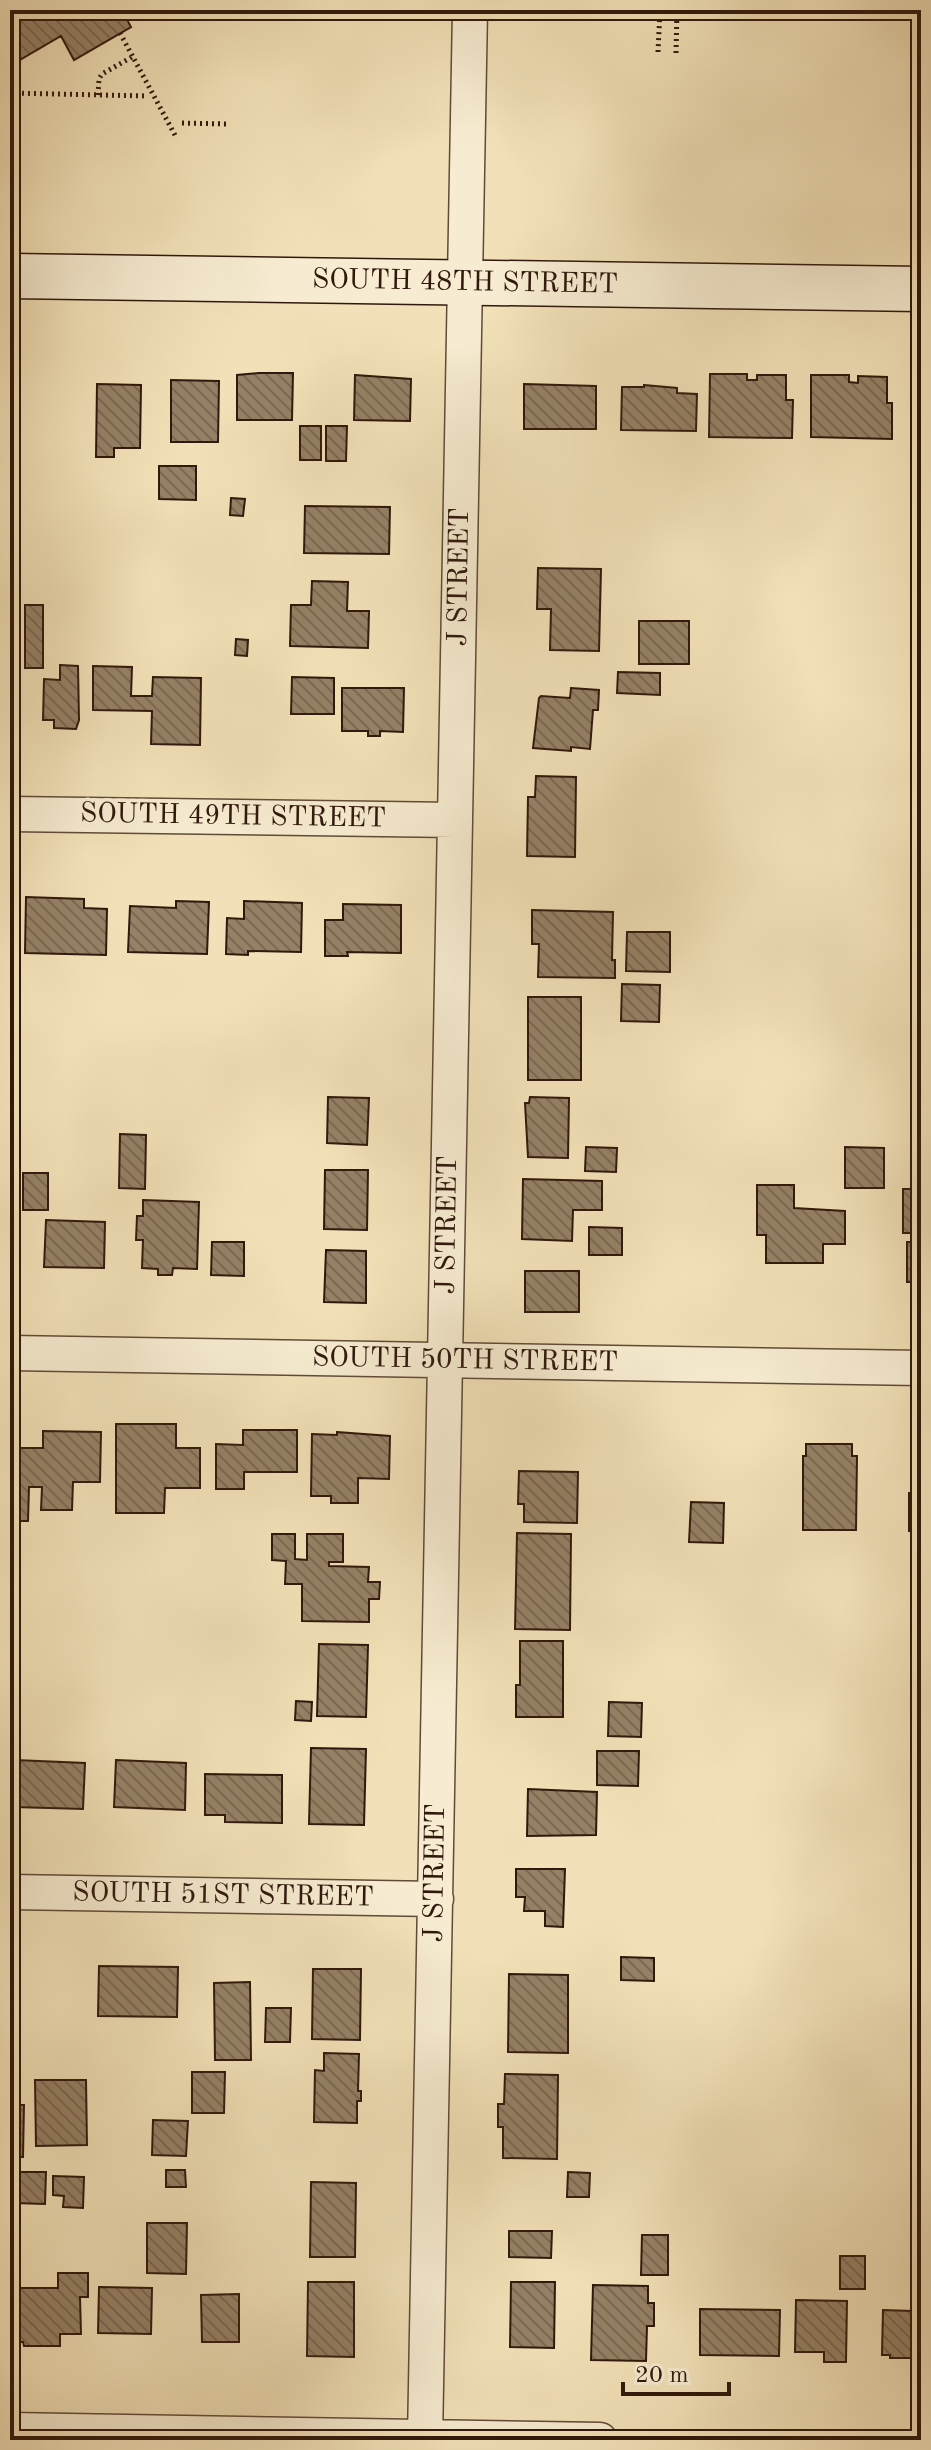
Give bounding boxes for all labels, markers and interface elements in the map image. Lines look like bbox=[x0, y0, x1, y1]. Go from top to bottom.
street label: SOUTH 48TH STREET bbox=[312, 266, 618, 300]
street label: J STREET bbox=[445, 507, 475, 647]
street label: SOUTH 49TH STREET bbox=[80, 800, 386, 834]
street label: J STREET bbox=[433, 1155, 463, 1295]
street label: SOUTH 50TH STREET bbox=[312, 1344, 618, 1378]
street label: J STREET bbox=[421, 1803, 451, 1943]
street label: SOUTH 51ST STREET bbox=[72, 1879, 374, 1913]
scale bar bbox=[623, 2346, 729, 2396]
text: 20 m bbox=[635, 2364, 689, 2388]

